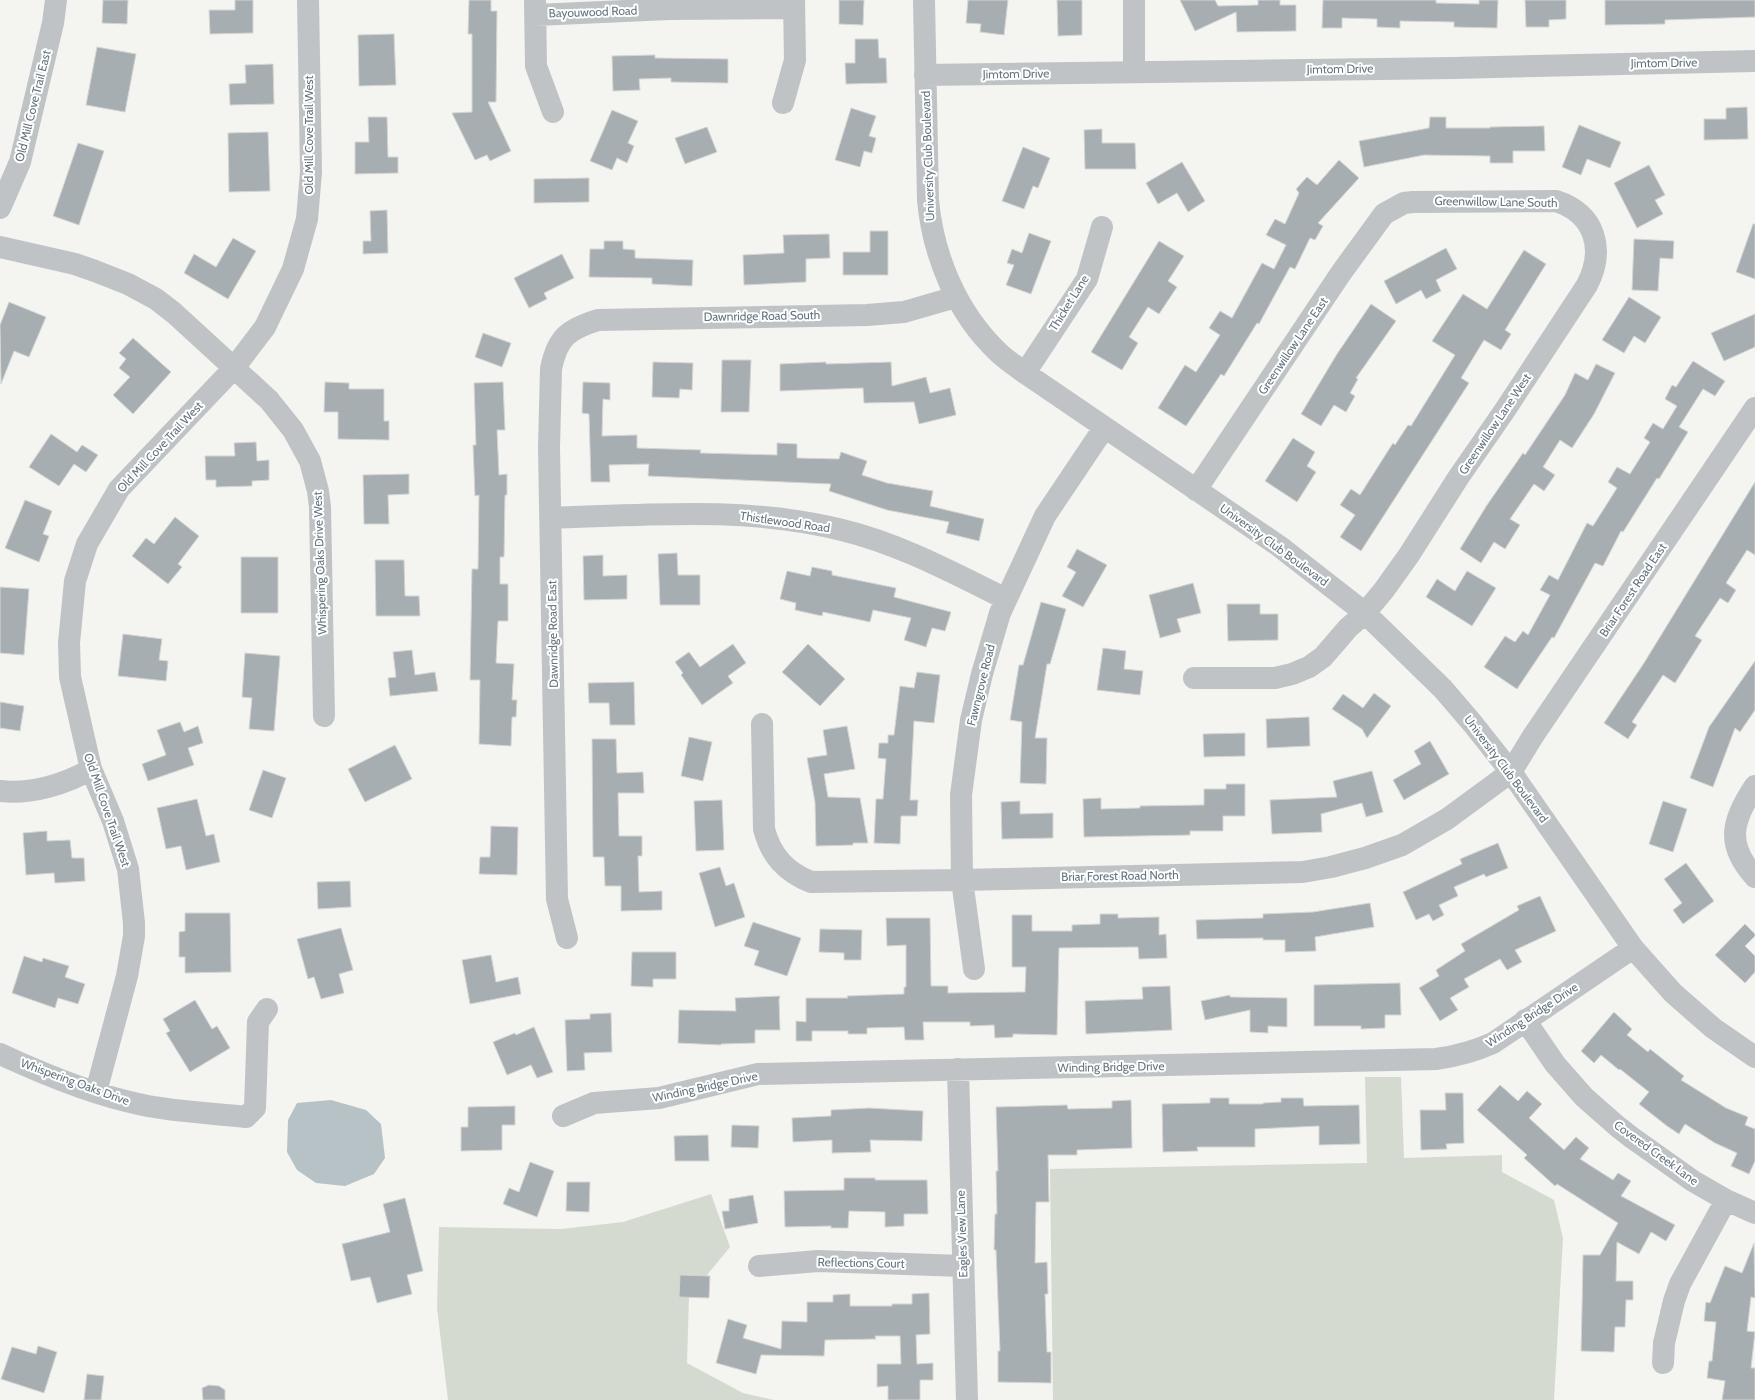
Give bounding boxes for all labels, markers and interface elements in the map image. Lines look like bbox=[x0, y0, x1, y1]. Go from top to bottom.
street label: Bayouwood Road bbox=[548, 2, 638, 21]
street label: Old Mill Cove Trail East bbox=[11, 49, 54, 163]
street label: Jimtom Drive bbox=[1630, 54, 1697, 71]
street label: Jimtom Drive bbox=[1306, 60, 1373, 77]
street label: Jimtom Drive bbox=[982, 65, 1049, 82]
street label: Old Mill Cove Trail West bbox=[301, 75, 316, 195]
street label: University Club Boulevard bbox=[918, 91, 937, 221]
street label: Greenwillow Lane South bbox=[1434, 193, 1558, 210]
street label: Thicket Lane bbox=[1045, 272, 1092, 334]
street label: Greenwillow Lane East bbox=[1254, 294, 1331, 397]
street label: Dawnridge Road South bbox=[704, 307, 820, 324]
street label: Greenwillow Lane West bbox=[1455, 370, 1534, 477]
street label: Old Mill Cove Trail West bbox=[114, 398, 206, 495]
street label: Whispering Oaks Drive West bbox=[310, 491, 330, 635]
street label: University Club Boulevard bbox=[1217, 500, 1331, 589]
street label: Thistlewood Road bbox=[739, 508, 831, 535]
street label: Briar Forest Road East bbox=[1596, 540, 1669, 639]
street label: Dawnridge Road East bbox=[544, 580, 561, 688]
street label: Fawngrove Road bbox=[963, 643, 998, 727]
street label: University Club Boulevard bbox=[1461, 712, 1552, 825]
street label: Old Mill Cove Trail West bbox=[81, 751, 134, 869]
street label: Briar Forest Road North bbox=[1061, 867, 1179, 884]
street label: Winding Bridge Drive bbox=[1483, 979, 1581, 1050]
street label: Whispering Oaks Drive bbox=[19, 1055, 132, 1108]
street label: Winding Bridge Drive bbox=[1057, 1058, 1165, 1075]
street label: Winding Bridge Drive bbox=[651, 1068, 759, 1105]
street label: Covered Creek Lane bbox=[1611, 1117, 1701, 1188]
street label: Eagles View Lane bbox=[952, 1190, 971, 1278]
street label: Reflections Court bbox=[817, 1254, 905, 1271]

